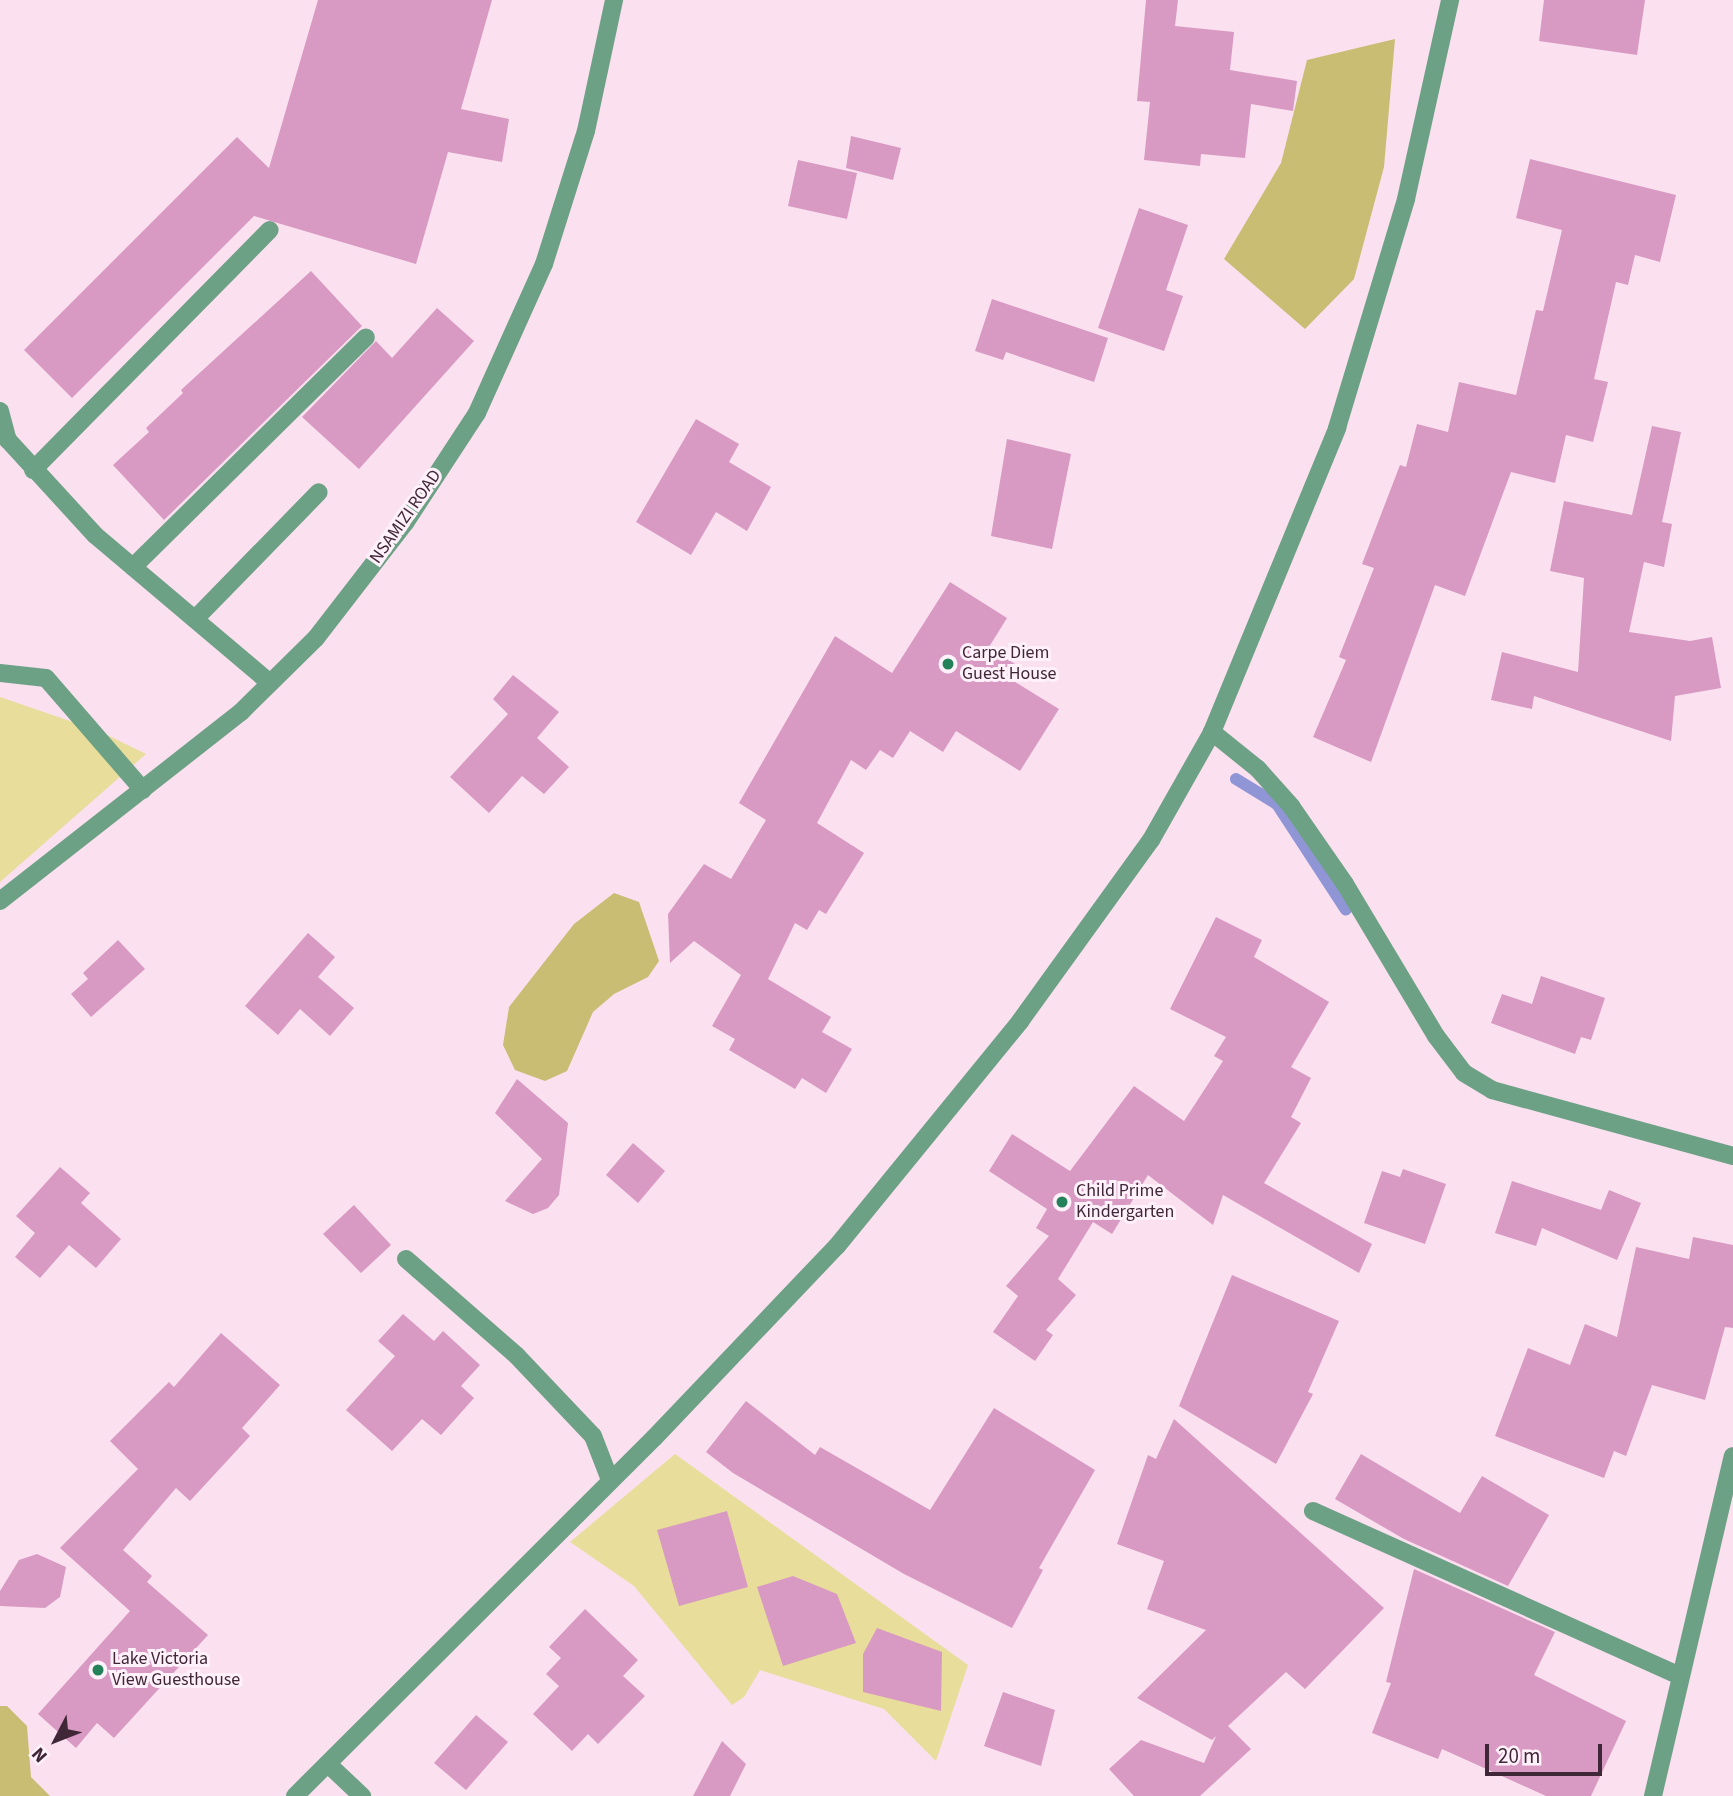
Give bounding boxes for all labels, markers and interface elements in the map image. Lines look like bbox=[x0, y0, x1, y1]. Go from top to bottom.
street label: NSAMIZI ROAD bbox=[366, 466, 446, 568]
place label: Carpe Diem Guest House bbox=[962, 643, 1056, 686]
marker: Carpe Diem Guest House bbox=[940, 656, 956, 672]
place label: Child Prime Kindergarten bbox=[1076, 1181, 1174, 1224]
marker: Child Prime Kindergarten bbox=[1054, 1194, 1070, 1210]
place label: Lake Victoria View Guesthouse bbox=[112, 1649, 240, 1692]
marker: Lake Victoria View Guesthouse bbox=[90, 1662, 106, 1678]
north arrow bbox=[21, 1705, 91, 1775]
scale bar bbox=[1488, 1730, 1605, 1774]
text: N bbox=[26, 1741, 54, 1768]
text: 20 m bbox=[1498, 1741, 1540, 1771]

